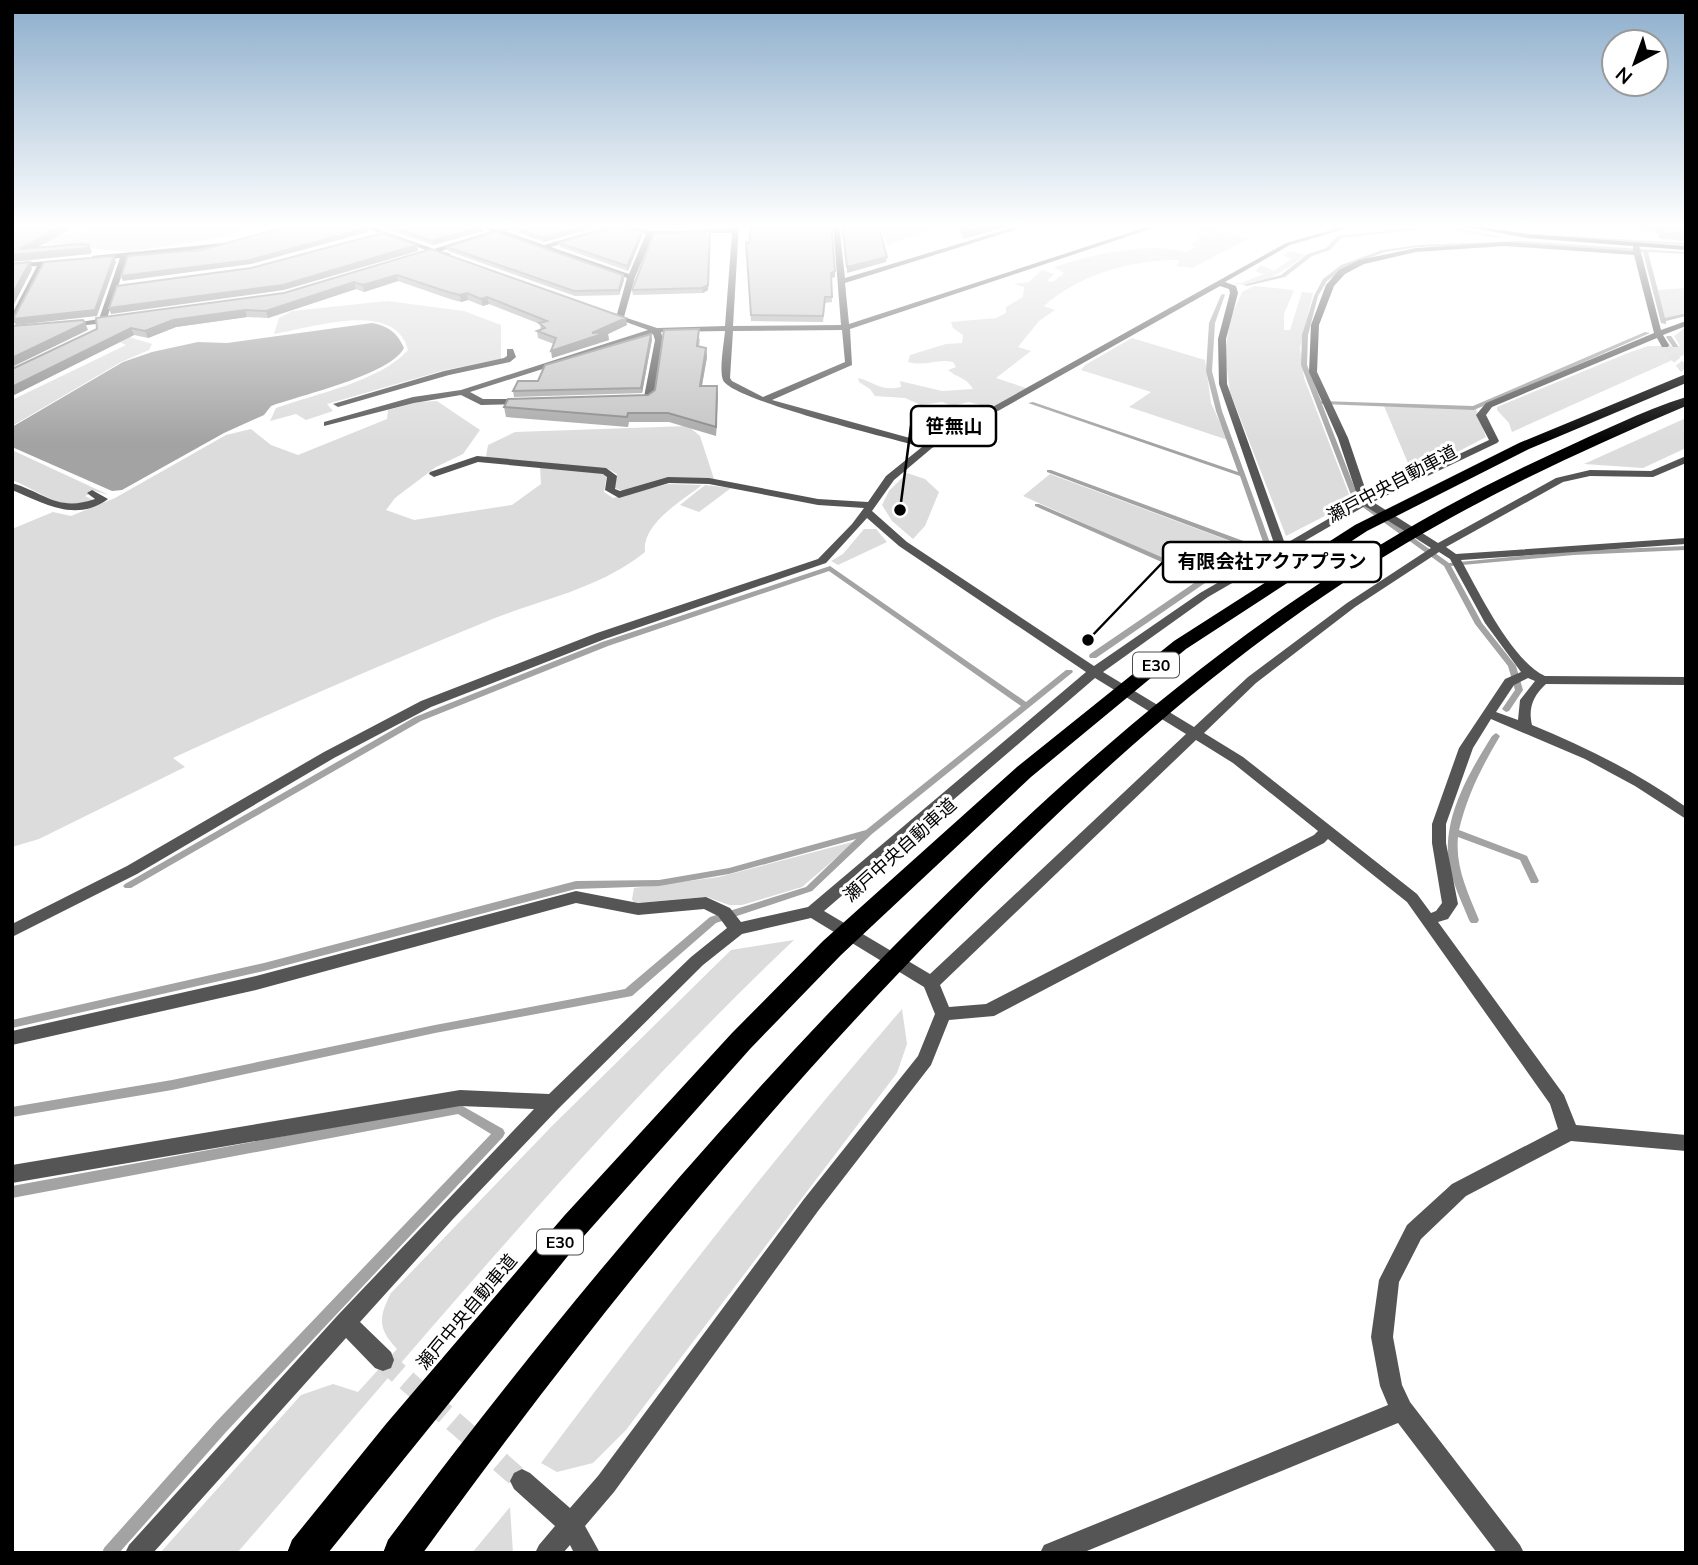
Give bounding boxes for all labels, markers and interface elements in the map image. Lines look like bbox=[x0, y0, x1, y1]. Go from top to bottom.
north arrow bbox=[1600, 28, 1670, 98]
text: N bbox=[1611, 62, 1637, 90]
callout: 笹無山 bbox=[911, 406, 996, 446]
text: 笹無山 bbox=[925, 414, 983, 438]
street label: 瀬戸中央自動車道 bbox=[1323, 440, 1461, 528]
callout: 有限会社アクアプラン bbox=[1163, 542, 1381, 582]
text: 有限会社アクアプラン bbox=[1177, 549, 1367, 573]
road number: E30 bbox=[1133, 652, 1179, 678]
street label: 瀬戸中央自動車道 bbox=[838, 793, 961, 906]
road number: E30 bbox=[537, 1230, 583, 1254]
street label: 瀬戸中央自動車道 bbox=[412, 1249, 522, 1374]

